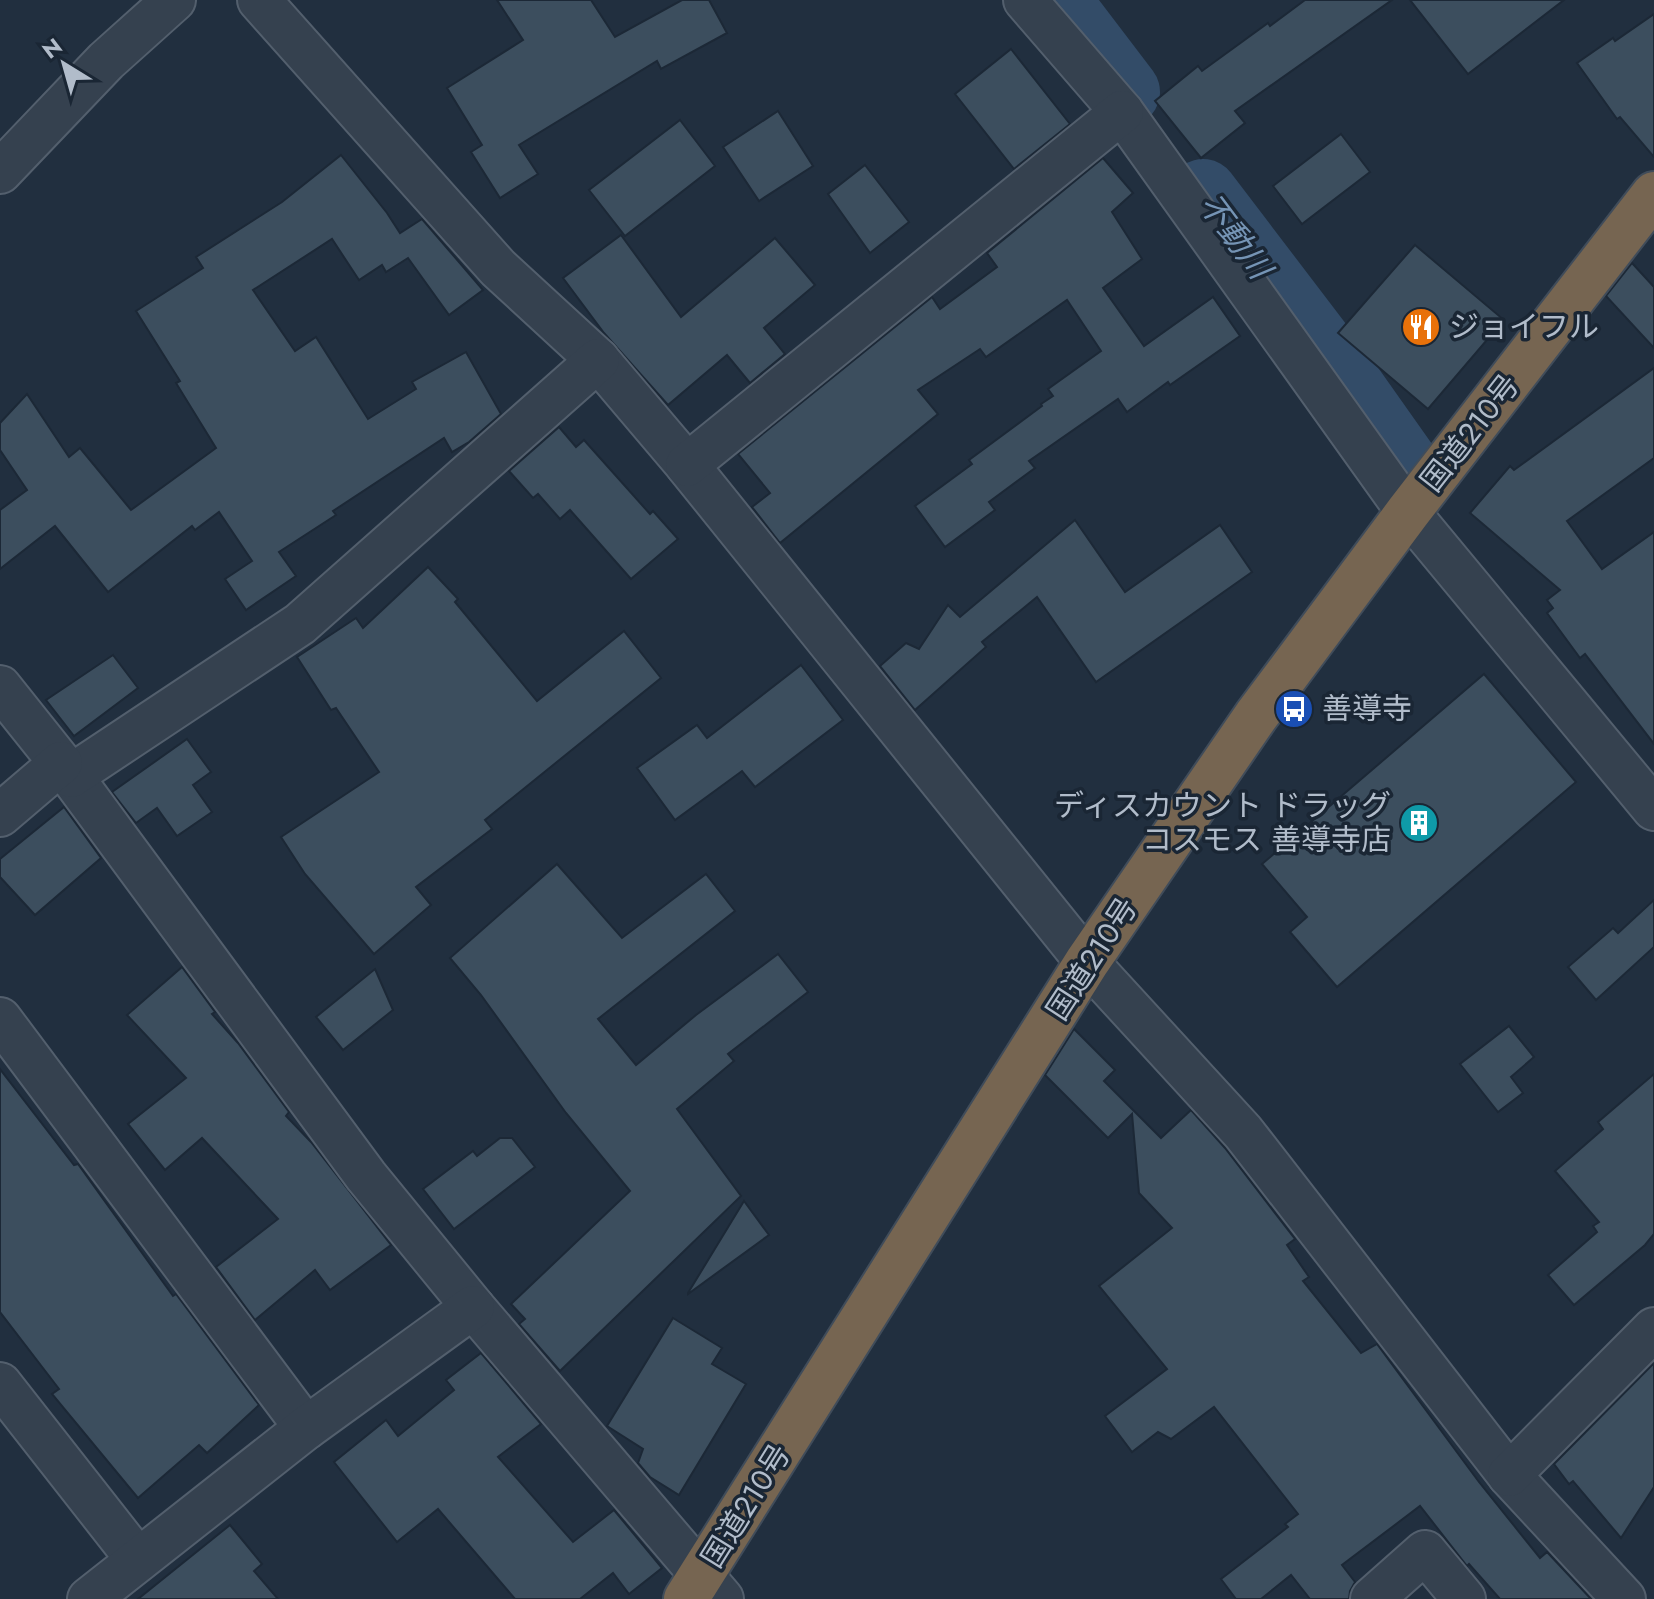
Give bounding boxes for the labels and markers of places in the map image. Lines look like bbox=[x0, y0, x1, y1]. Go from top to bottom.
place label: ジョイフル bbox=[1449, 305, 1599, 348]
restaurant icon: ジョイフル bbox=[1400, 306, 1442, 348]
place label: 善導寺 bbox=[1322, 687, 1412, 730]
bus stop icon: 善導寺 bbox=[1273, 688, 1315, 730]
place label: ディスカウント ドラッグ コスモス 善導寺店 bbox=[1054, 784, 1391, 861]
building icon: ディスカウント ドラッグ コスモス 善導寺店 bbox=[1398, 802, 1440, 844]

